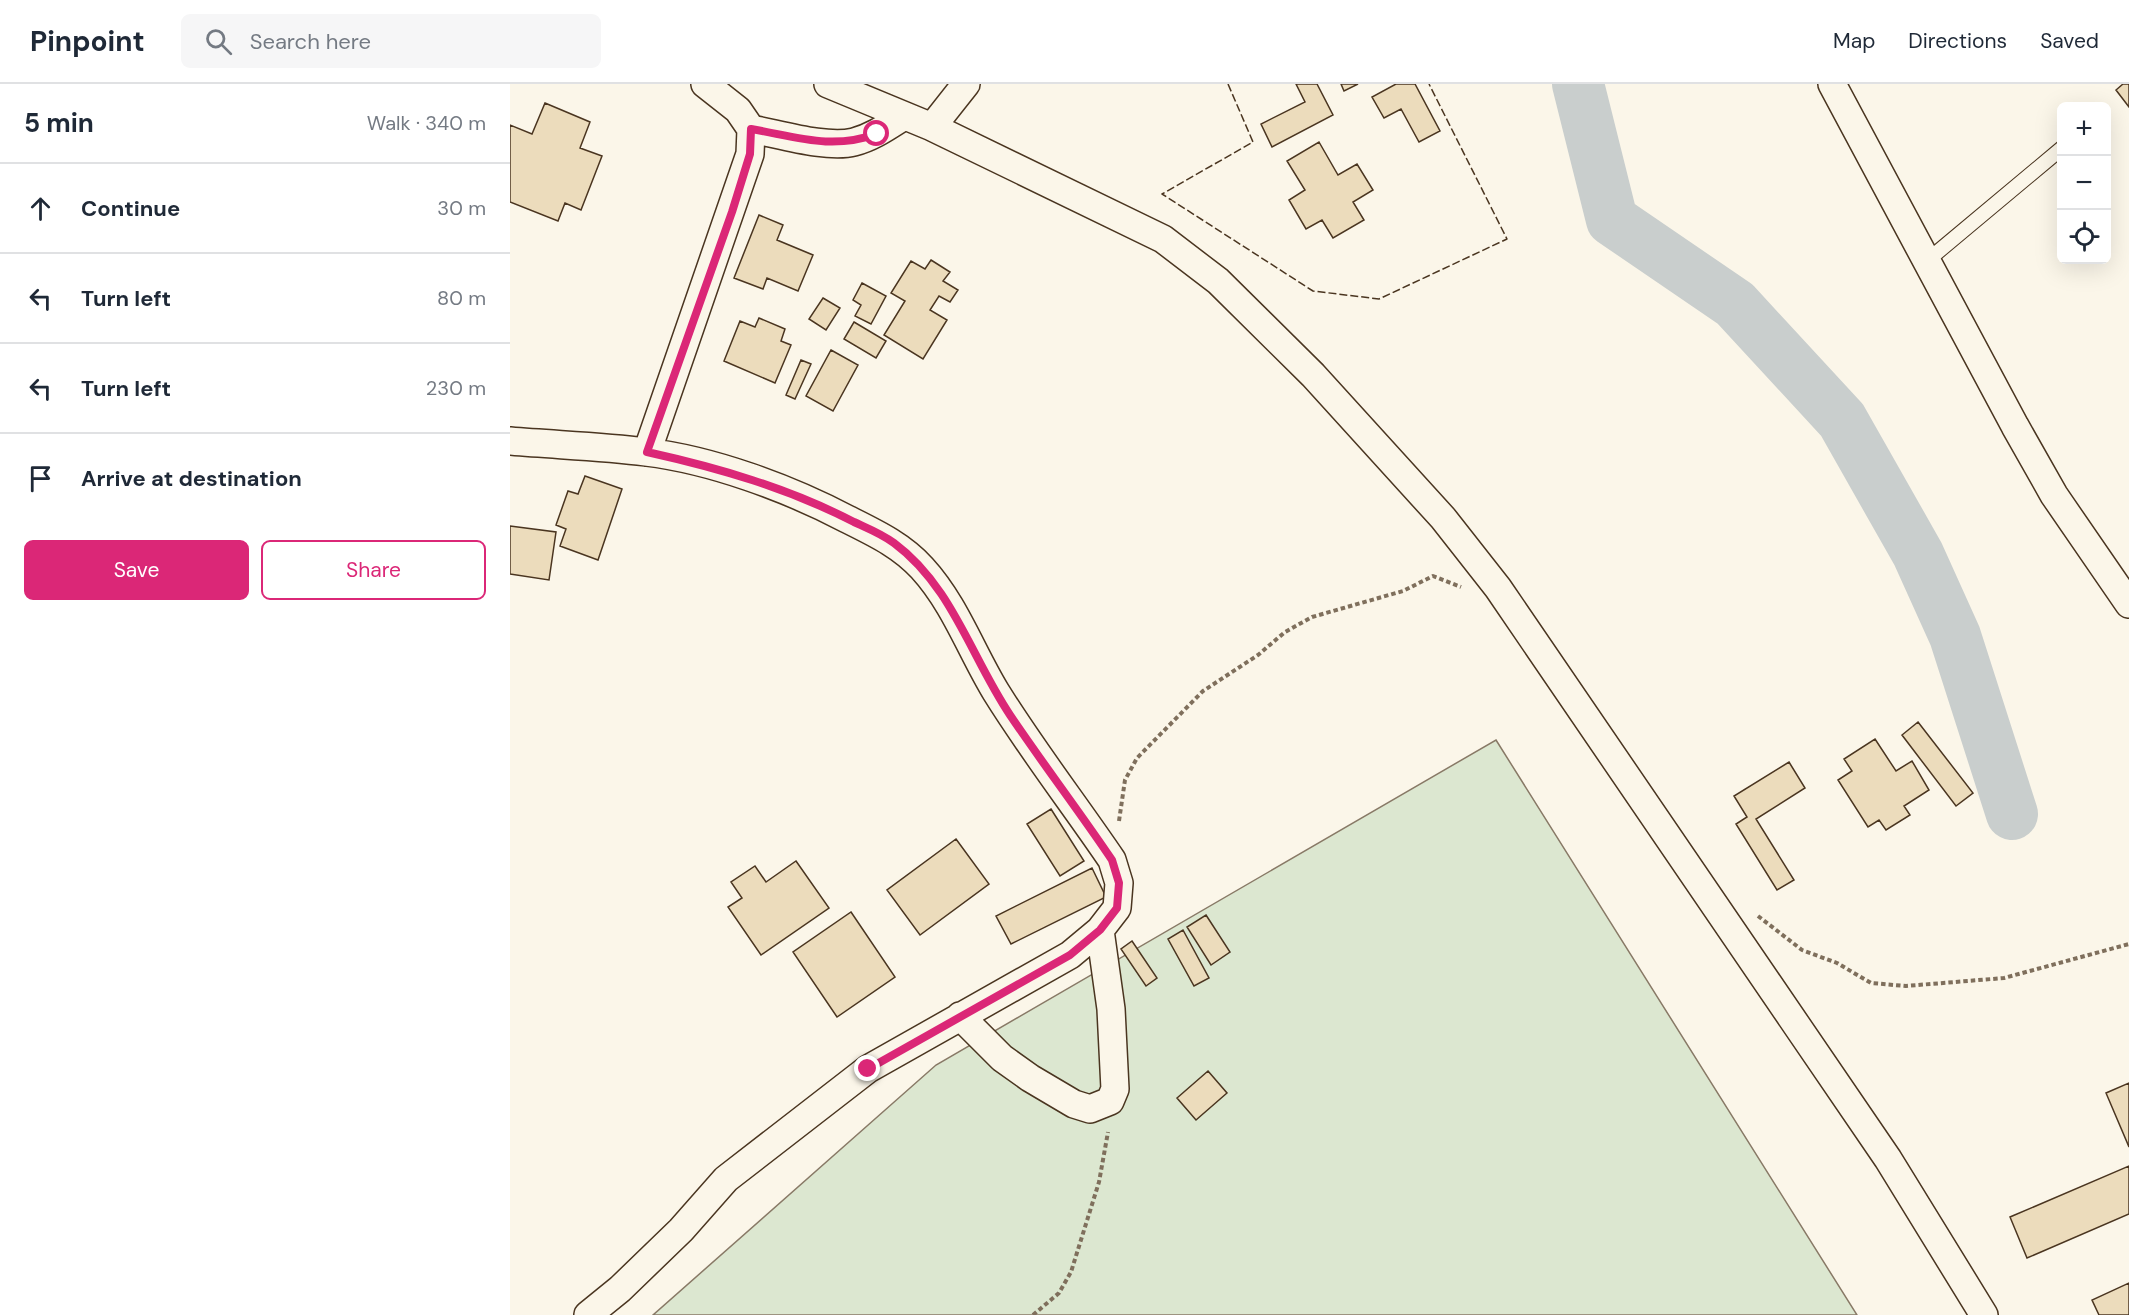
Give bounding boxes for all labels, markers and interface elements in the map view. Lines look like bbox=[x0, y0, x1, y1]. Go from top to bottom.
search box bbox=[181, 14, 601, 68]
text: Pinpoint bbox=[30, 23, 145, 60]
icon: search bbox=[202, 25, 235, 58]
text: Search here bbox=[250, 27, 371, 56]
text: Map bbox=[1833, 27, 1875, 55]
text: Directions bbox=[1908, 27, 2007, 55]
text: Saved bbox=[2040, 27, 2099, 55]
map controls bbox=[2057, 102, 2111, 264]
button: + bbox=[2057, 102, 2111, 156]
text: 5 min bbox=[24, 106, 94, 140]
text: Walk · 340 m bbox=[367, 110, 486, 136]
route start bbox=[863, 120, 889, 146]
button: − bbox=[2057, 156, 2111, 210]
icon: ahead bbox=[24, 192, 57, 225]
text: Continue bbox=[81, 194, 180, 223]
text: 30 m bbox=[437, 195, 486, 221]
button: locate bbox=[2057, 210, 2111, 264]
icon: left bbox=[24, 282, 57, 315]
text: Turn left bbox=[81, 284, 171, 313]
text: 80 m bbox=[437, 285, 486, 311]
icon: left bbox=[24, 372, 57, 405]
text: Turn left bbox=[81, 374, 171, 403]
text: 230 m bbox=[426, 375, 486, 401]
icon: arrive bbox=[24, 462, 57, 495]
text: Arrive at destination bbox=[81, 464, 302, 493]
button: Save bbox=[24, 540, 249, 600]
button: Share bbox=[261, 540, 486, 600]
route end bbox=[854, 1055, 880, 1081]

